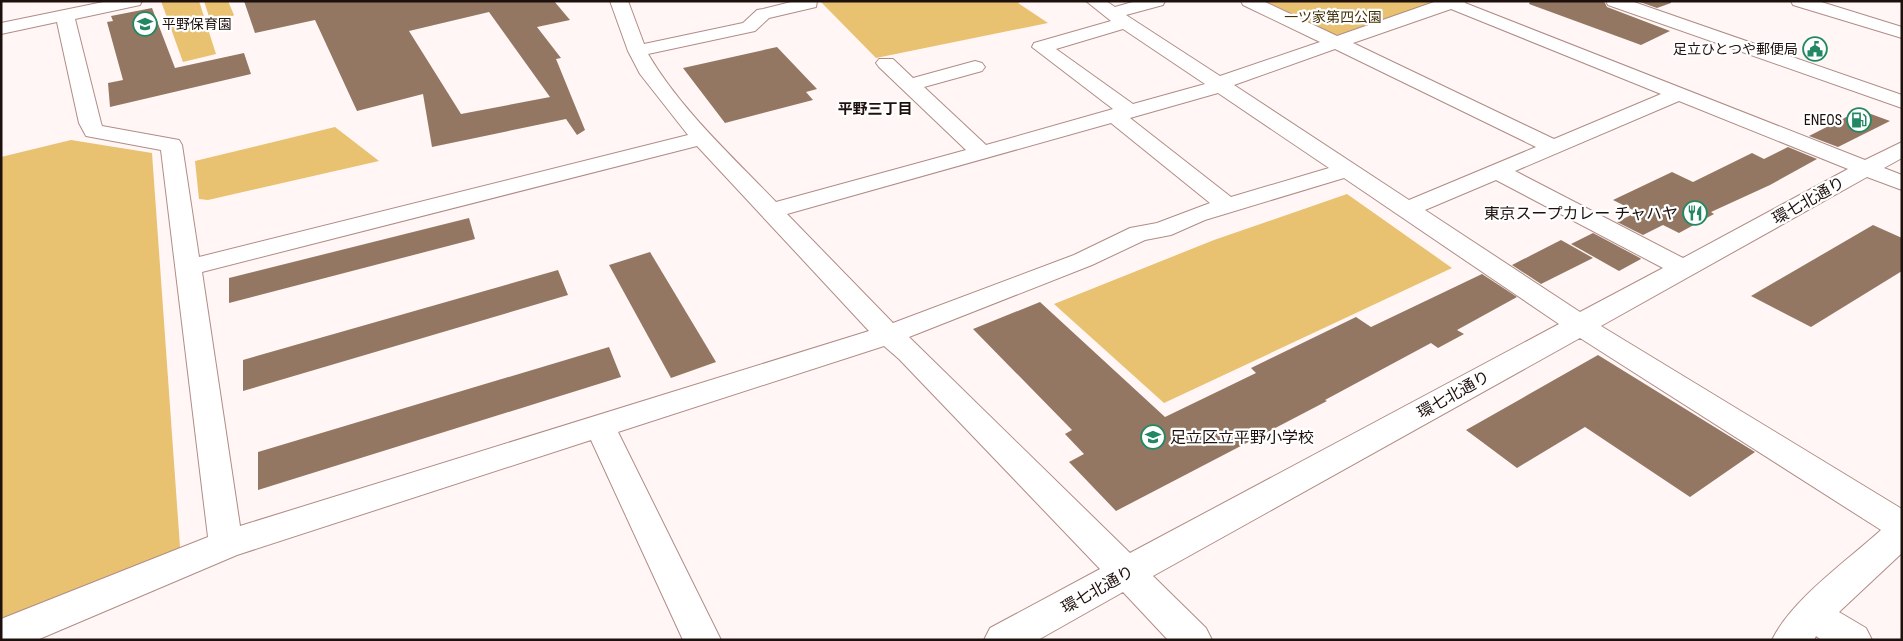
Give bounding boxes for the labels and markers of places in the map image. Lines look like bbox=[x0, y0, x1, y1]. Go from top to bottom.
school or university icon: 平野保育園 bbox=[132, 11, 158, 37]
place label: 平野保育園 bbox=[162, 16, 232, 32]
public building icon: 足立ひとつや郵便局 bbox=[1802, 36, 1828, 62]
place label: 足立ひとつや郵便局 bbox=[1673, 41, 1798, 57]
fuel station icon: ENEOS bbox=[1846, 107, 1872, 133]
place label: ENEOS bbox=[1804, 112, 1842, 128]
restaurant icon: 東京スープカレー チャハヤ bbox=[1682, 200, 1708, 226]
place label: 東京スープカレー チャハヤ bbox=[1483, 204, 1678, 223]
school or university icon: 足立区立平野小学校 bbox=[1140, 424, 1166, 450]
place label: 足立区立平野小学校 bbox=[1170, 428, 1314, 447]

